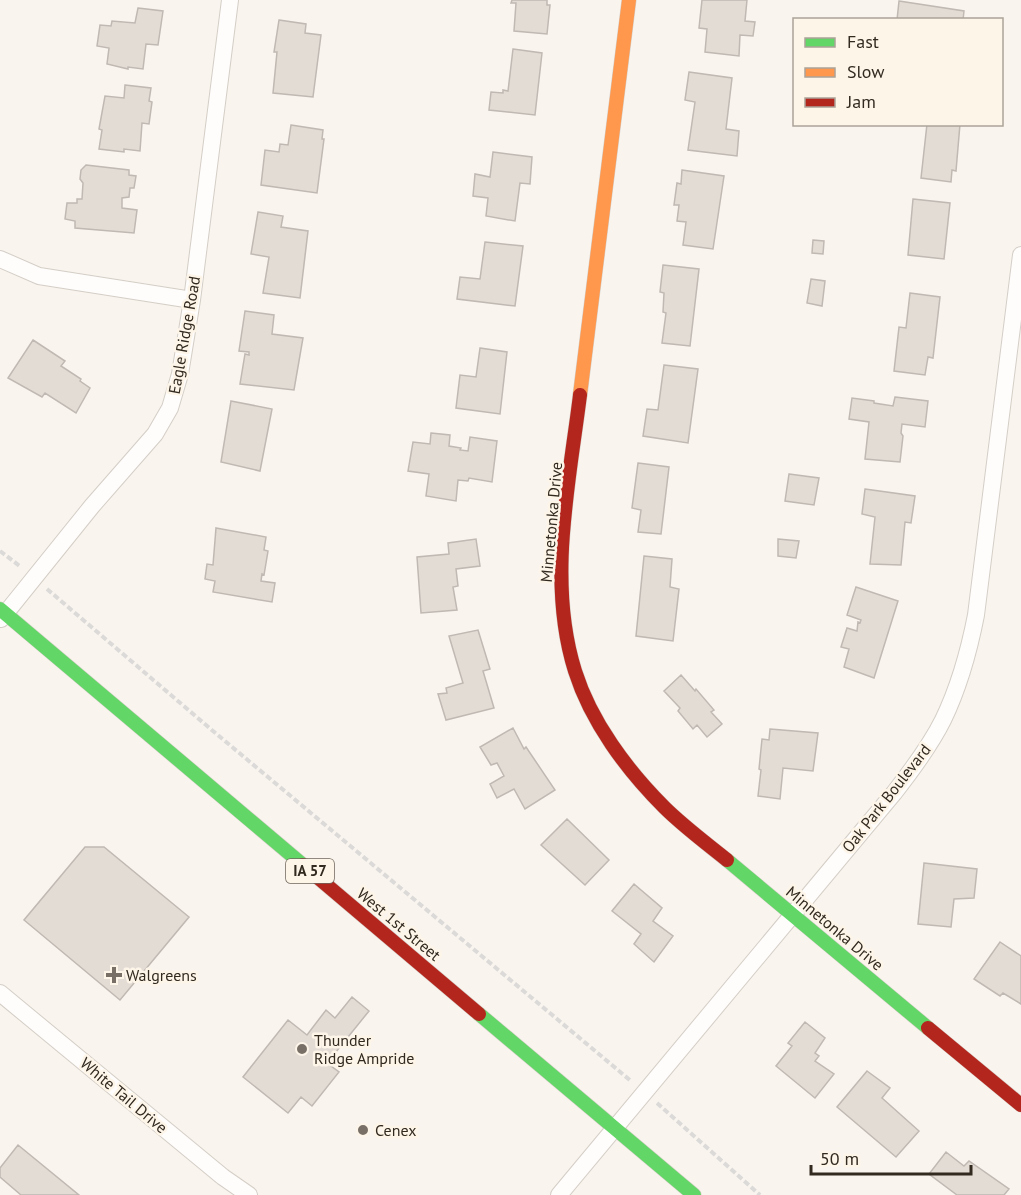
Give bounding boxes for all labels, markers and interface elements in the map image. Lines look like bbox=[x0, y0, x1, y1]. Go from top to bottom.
legend bbox=[793, 18, 1003, 126]
text: Fast bbox=[847, 30, 879, 53]
text: Slow bbox=[847, 60, 885, 83]
text: Jam bbox=[846, 90, 876, 113]
street label: Eagle Ridge Road bbox=[164, 274, 204, 396]
street label: Minnetonka Drive bbox=[536, 461, 566, 583]
street label: Oak Park Boulevard bbox=[837, 740, 935, 856]
road number: IA 57 bbox=[286, 859, 334, 883]
street label: Minnetonka Drive bbox=[782, 881, 888, 975]
street label: West 1st Street bbox=[353, 883, 445, 965]
place label: Walgreens bbox=[126, 965, 197, 985]
marker: Walgreens bbox=[107, 968, 121, 982]
place label: Thunder Ridge Ampride bbox=[314, 1030, 414, 1068]
marker: Thunder Ridge Ampride bbox=[295, 1042, 309, 1056]
street label: White Tail Drive bbox=[76, 1053, 172, 1137]
place label: Cenex bbox=[375, 1120, 416, 1140]
marker: Cenex bbox=[356, 1123, 370, 1137]
scale bar bbox=[811, 1138, 972, 1176]
text: 50 m bbox=[820, 1147, 859, 1170]

